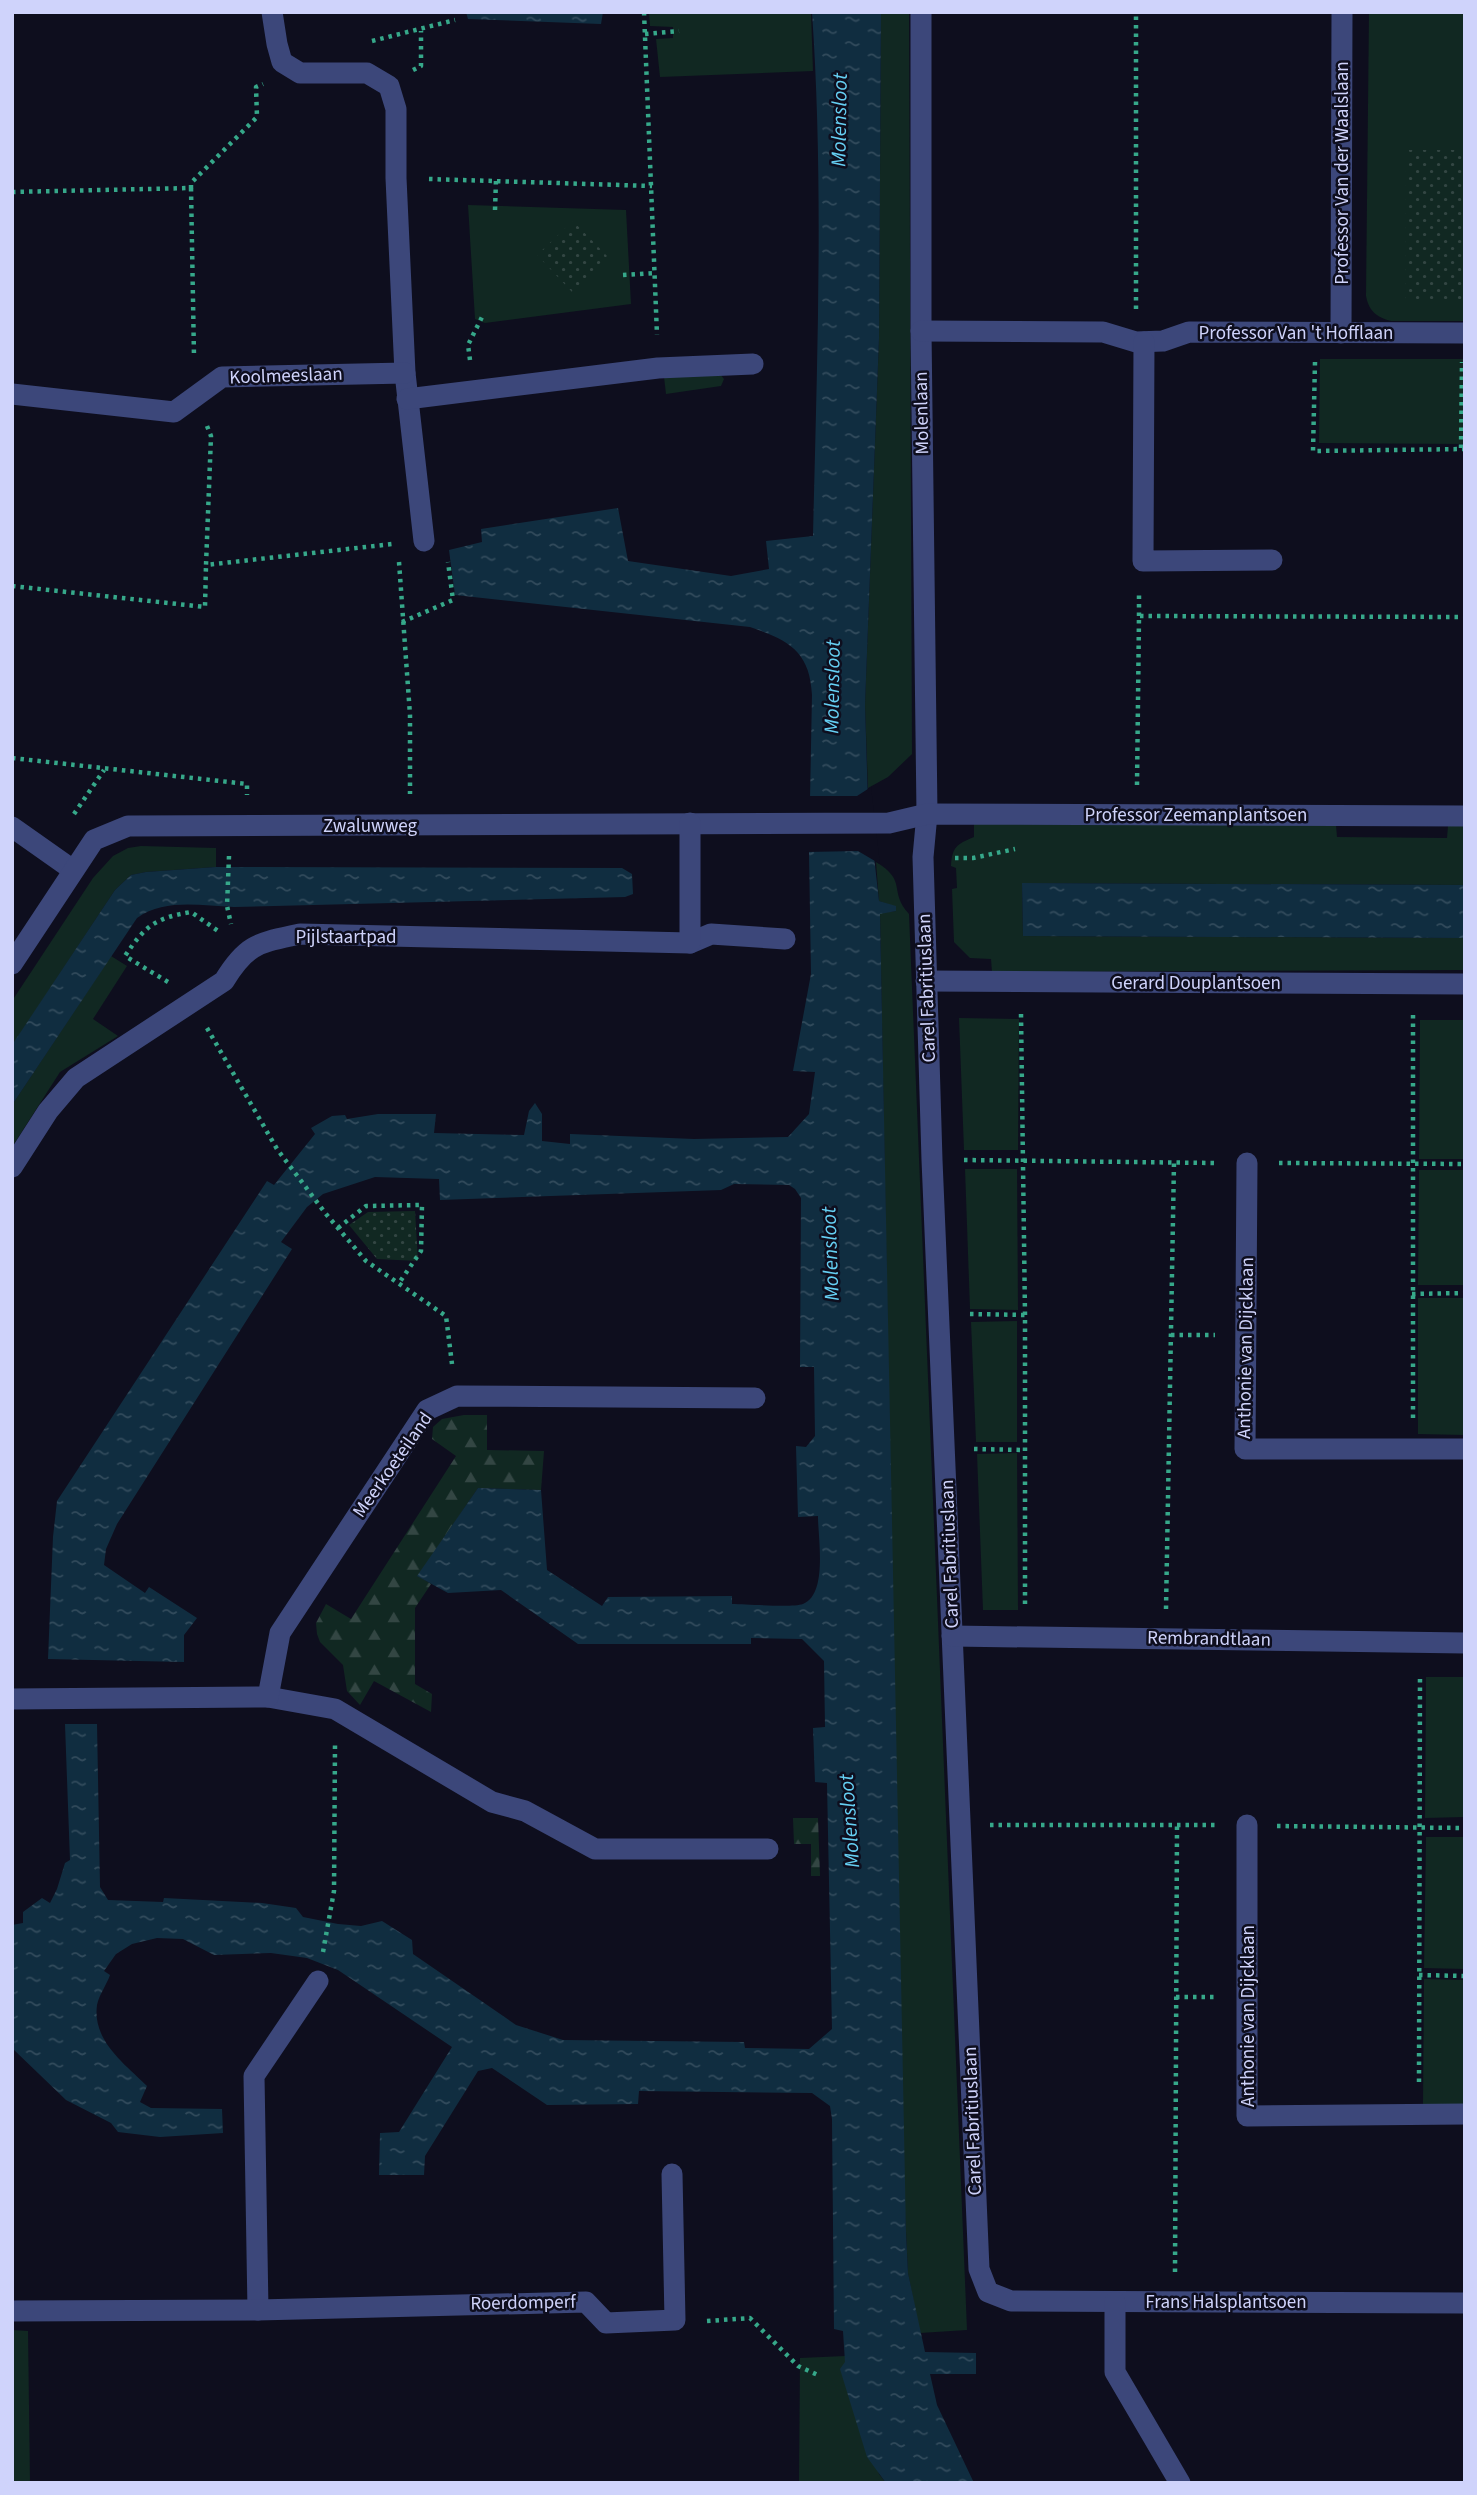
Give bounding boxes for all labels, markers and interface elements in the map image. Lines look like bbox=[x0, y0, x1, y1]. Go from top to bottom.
street label: Professor Van der Waalslaan bbox=[1329, 61, 1356, 285]
water label: Molensloot bbox=[823, 72, 855, 167]
street label: Professor Van 't Hofflaan bbox=[1199, 320, 1393, 347]
street label: Koolmeeslaan bbox=[229, 361, 343, 391]
street label: Molenlaan bbox=[908, 371, 936, 455]
water label: Molensloot bbox=[816, 639, 848, 734]
street label: Professor Zeemanplantsoen bbox=[1085, 802, 1307, 829]
street label: Zwaluwweg bbox=[323, 813, 418, 840]
street label: Carel Fabritiuslaan bbox=[911, 913, 943, 1063]
street label: Pijlstaartpad bbox=[295, 924, 397, 951]
street label: Gerard Douplantsoen bbox=[1111, 970, 1281, 997]
water label: Molensloot bbox=[813, 1205, 847, 1301]
street label: Anthonie van Dijcklaan bbox=[1231, 1257, 1261, 1439]
street label: Meerkoeteiland bbox=[347, 1407, 439, 1523]
street label: Carel Fabritiuslaan bbox=[934, 1479, 966, 1629]
street label: Rembrandtlaan bbox=[1147, 1624, 1271, 1654]
water label: Molensloot bbox=[831, 1772, 867, 1869]
street label: Anthonie van Dijcklaan bbox=[1235, 1925, 1262, 2107]
street label: Carel Fabritiuslaan bbox=[957, 2046, 989, 2196]
street label: Roerdomperf bbox=[470, 2289, 577, 2317]
street label: Frans Halsplantsoen bbox=[1145, 2289, 1307, 2316]

